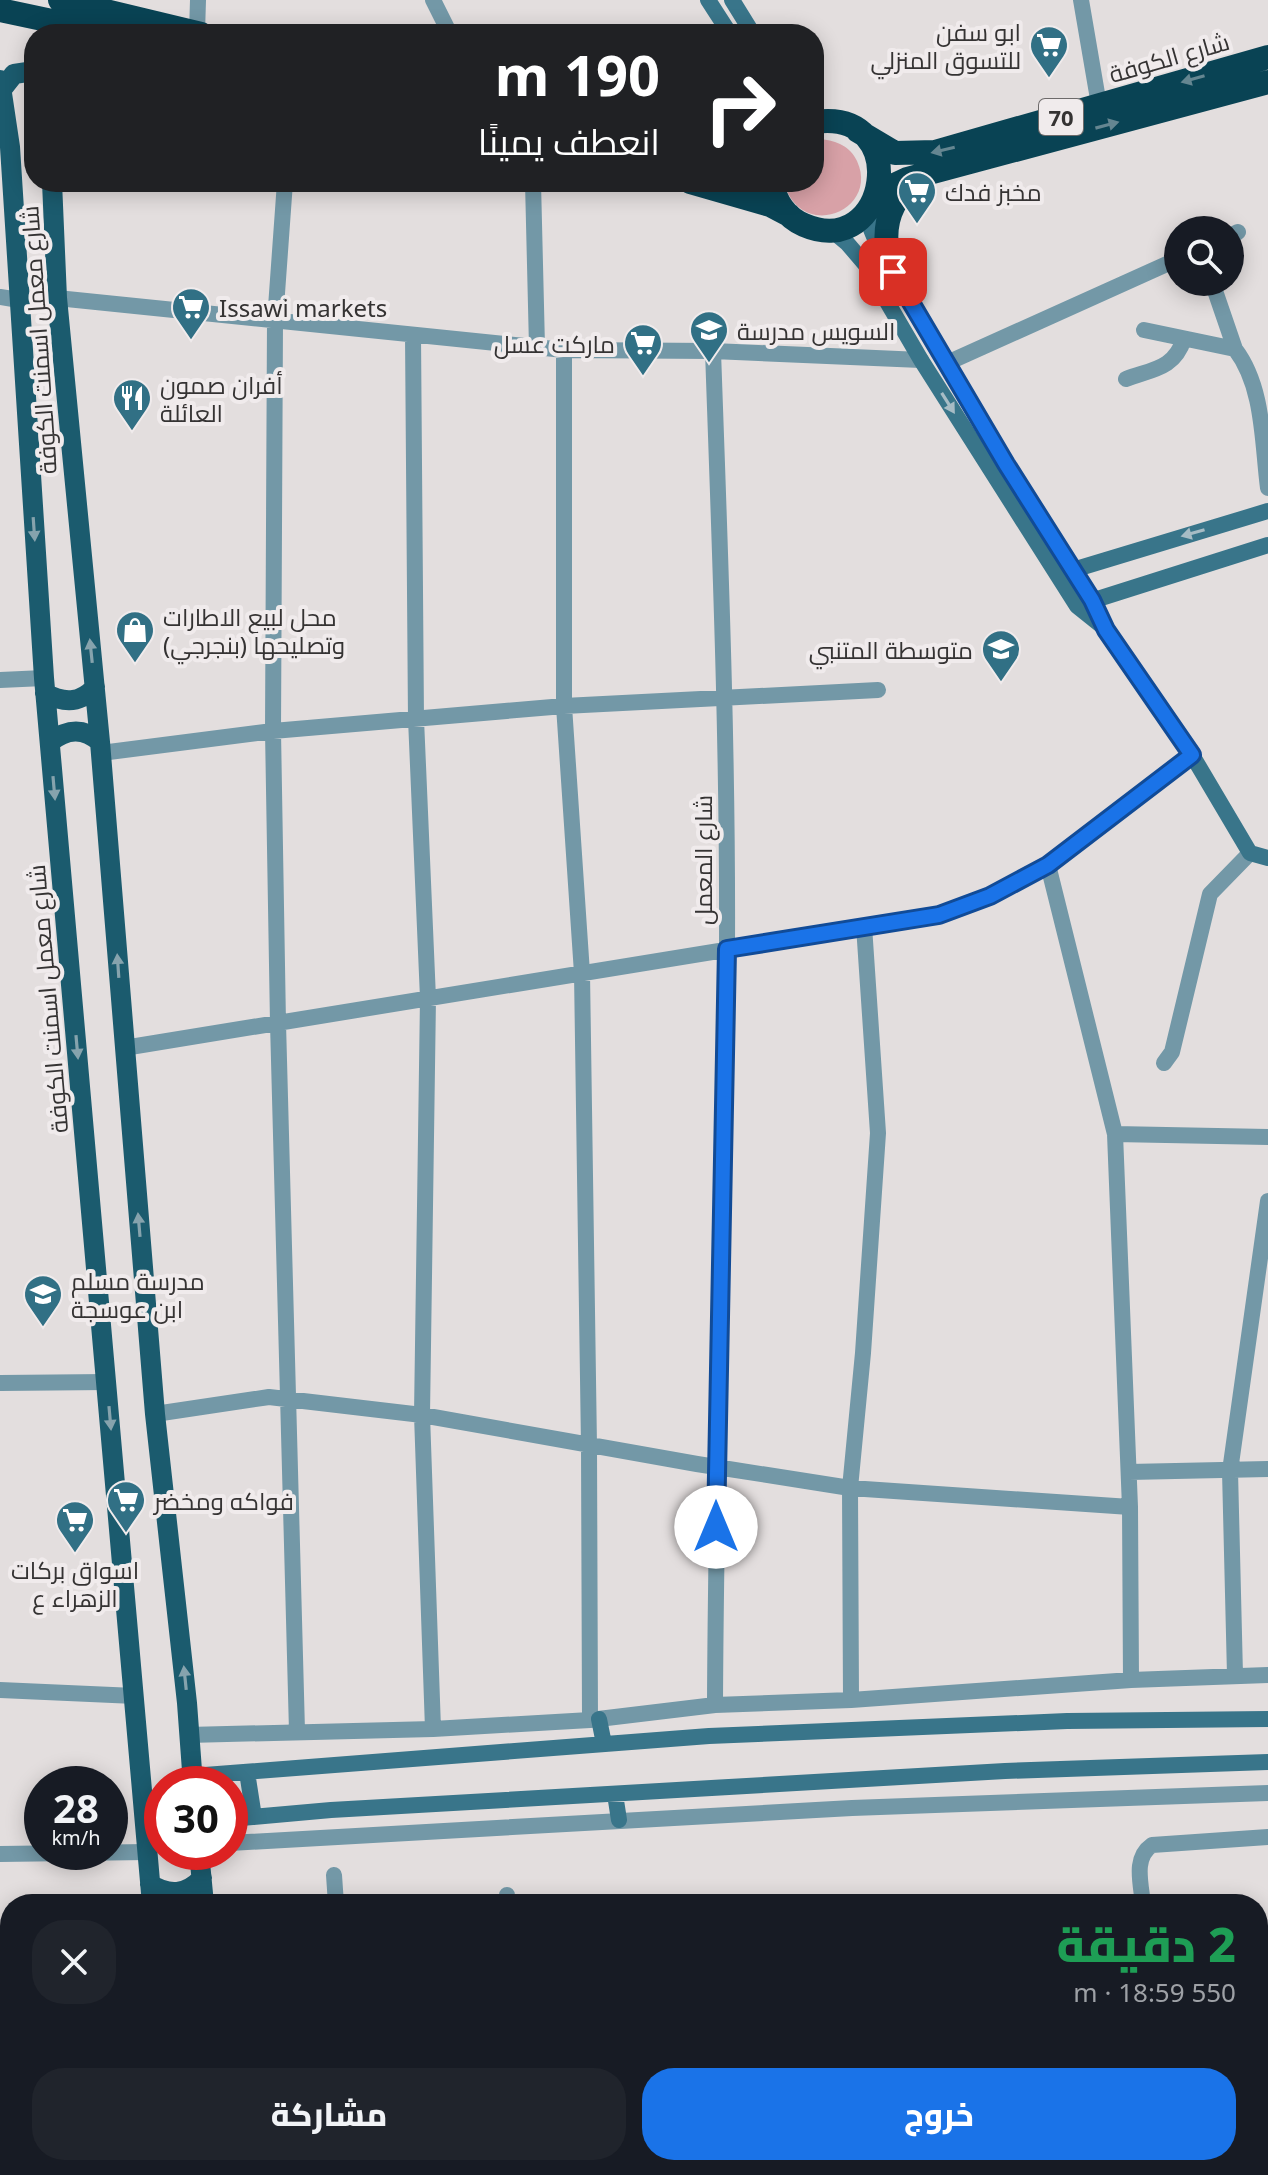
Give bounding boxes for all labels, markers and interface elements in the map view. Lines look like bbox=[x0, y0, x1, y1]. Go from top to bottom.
place label: ابو سفن للتسوق المنزلي bbox=[871, 15, 1021, 80]
supermarket icon: ابو سفن للتسوق المنزلي bbox=[1028, 24, 1070, 79]
street label: شارع الكوفة bbox=[1105, 24, 1233, 91]
text: 190 m bbox=[495, 36, 660, 112]
icon: right bbox=[688, 56, 792, 160]
one-way arrow bbox=[1181, 73, 1205, 86]
road number: 70 bbox=[1039, 99, 1083, 135]
text: انعطف يمينًا bbox=[478, 117, 660, 166]
one-way arrow bbox=[1094, 119, 1119, 131]
one-way arrow bbox=[930, 144, 955, 157]
supermarket icon: مخبز فدك bbox=[896, 170, 938, 225]
place label: مخبز فدك bbox=[945, 175, 1042, 208]
street label: شارع معمل اسمنت الكوفة bbox=[12, 205, 65, 475]
map controls bbox=[1164, 216, 1244, 296]
button: search bbox=[1164, 216, 1244, 296]
pin bbox=[859, 238, 927, 306]
icon: arrive bbox=[871, 250, 915, 294]
supermarket icon: Issawi markets bbox=[170, 286, 212, 341]
place label: Issawi markets bbox=[219, 291, 387, 324]
school or university icon: السويس مدرسة bbox=[688, 309, 730, 364]
place label: السويس مدرسة bbox=[737, 314, 895, 347]
supermarket icon: ماركت عسل bbox=[622, 322, 664, 377]
place label: ماركت عسل bbox=[494, 327, 615, 360]
place label: أفران صمون العائلة bbox=[160, 368, 283, 429]
restaurant icon: أفران صمون العائلة bbox=[111, 377, 153, 432]
one-way arrow bbox=[941, 392, 955, 414]
one-way arrow bbox=[28, 517, 41, 542]
one-way arrow bbox=[1181, 527, 1205, 540]
place label: محل لبيع الاطارات وتصليحها (بنجرجي) bbox=[163, 600, 345, 665]
shop icon: محل لبيع الاطارات وتصليحها (بنجرجي) bbox=[114, 609, 156, 664]
school or university icon: متوسطة المتنبي bbox=[980, 628, 1022, 683]
place label: متوسطة المتنبي bbox=[809, 633, 973, 670]
one-way arrow bbox=[85, 638, 98, 663]
one-way arrow bbox=[47, 776, 60, 801]
street label: شارع المعمل bbox=[686, 795, 720, 925]
street label: شارع معمل اسمنت الكوفة bbox=[19, 863, 76, 1135]
one-way arrow bbox=[111, 953, 124, 978]
one-way arrow bbox=[71, 1035, 84, 1060]
one-way arrow bbox=[132, 1212, 145, 1237]
place label: مدرسة مسلم ابن عوسجة bbox=[71, 1264, 205, 1325]
school or university icon: مدرسة مسلم ابن عوسجة bbox=[22, 1273, 64, 1328]
one-way arrow bbox=[104, 1406, 117, 1431]
supermarket icon: فواكه ومخضر bbox=[105, 1479, 147, 1534]
place label: فواكه ومخضر bbox=[152, 1484, 294, 1517]
position arrow bbox=[674, 1485, 758, 1569]
supermarket icon: اسواق بركات الزهراء ع bbox=[54, 1499, 96, 1554]
place label: اسواق بركات الزهراء ع bbox=[11, 1553, 139, 1615]
one-way arrow bbox=[178, 1665, 191, 1690]
speed limit sign: 30 bbox=[144, 1766, 248, 1870]
text: 28 bbox=[53, 1780, 99, 1835]
text: km/h bbox=[51, 1824, 101, 1851]
text: 2 دقيقة bbox=[1056, 1911, 1236, 1976]
button: close bbox=[32, 1920, 116, 2004]
text: 550 m · 18:59 bbox=[1073, 1974, 1236, 2010]
button: مشاركة bbox=[32, 2068, 626, 2160]
button: خروج bbox=[642, 2068, 1236, 2160]

